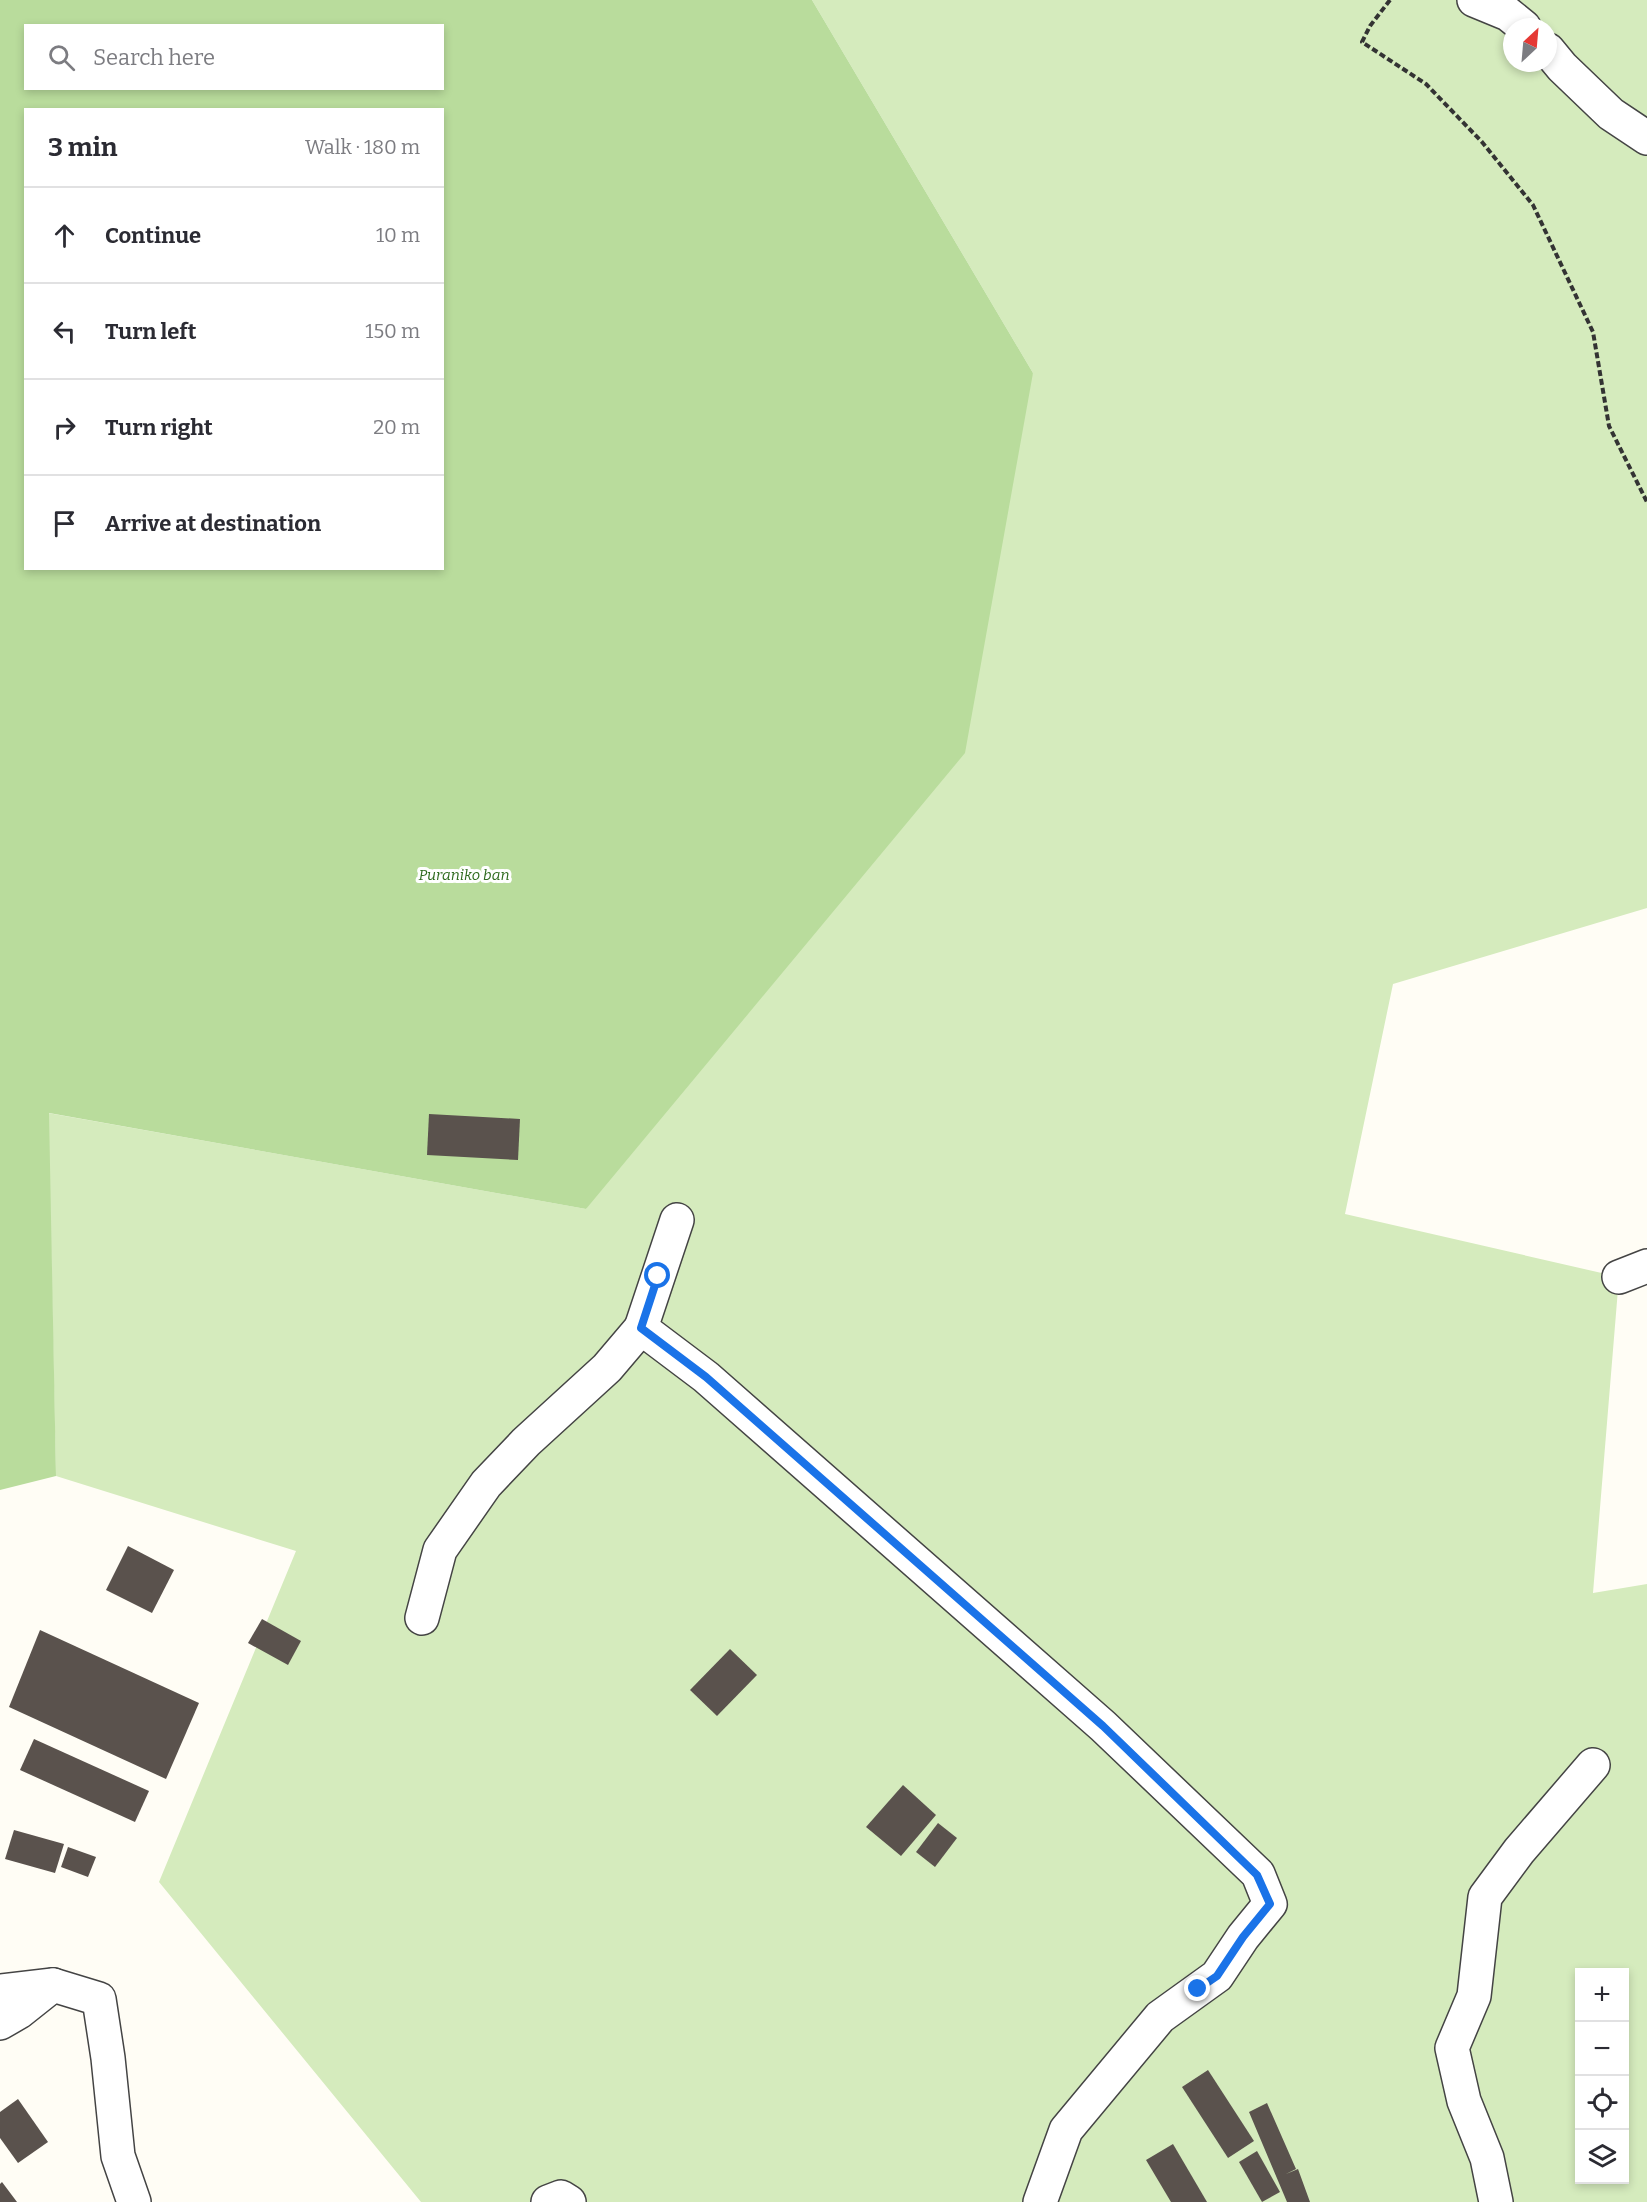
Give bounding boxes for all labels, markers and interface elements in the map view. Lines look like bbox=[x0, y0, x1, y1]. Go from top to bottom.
north arrow bbox=[1503, 18, 1557, 72]
search box bbox=[24, 24, 444, 90]
icon: search bbox=[45, 41, 78, 74]
text: Search here bbox=[93, 44, 215, 71]
text: 3 min bbox=[48, 132, 117, 163]
text: Walk · 180 m bbox=[305, 135, 420, 159]
icon: ahead bbox=[48, 219, 81, 252]
text: Continue bbox=[105, 222, 201, 249]
text: 10 m bbox=[376, 223, 420, 247]
icon: left bbox=[48, 315, 81, 348]
text: Turn left bbox=[105, 318, 197, 345]
text: 150 m bbox=[365, 319, 420, 343]
icon: right bbox=[48, 411, 81, 444]
text: Turn right bbox=[105, 414, 213, 441]
text: 20 m bbox=[373, 415, 420, 439]
icon: arrive bbox=[48, 507, 81, 540]
text: Arrive at destination bbox=[105, 510, 321, 537]
park label: Puraniko ban bbox=[418, 866, 510, 884]
route start bbox=[644, 1262, 670, 1288]
map controls bbox=[1575, 1968, 1629, 2184]
button: + bbox=[1575, 1968, 1629, 2022]
route end bbox=[1184, 1975, 1210, 2001]
button: − bbox=[1575, 2022, 1629, 2076]
button: locate bbox=[1575, 2076, 1629, 2130]
button: layers bbox=[1575, 2130, 1629, 2184]

